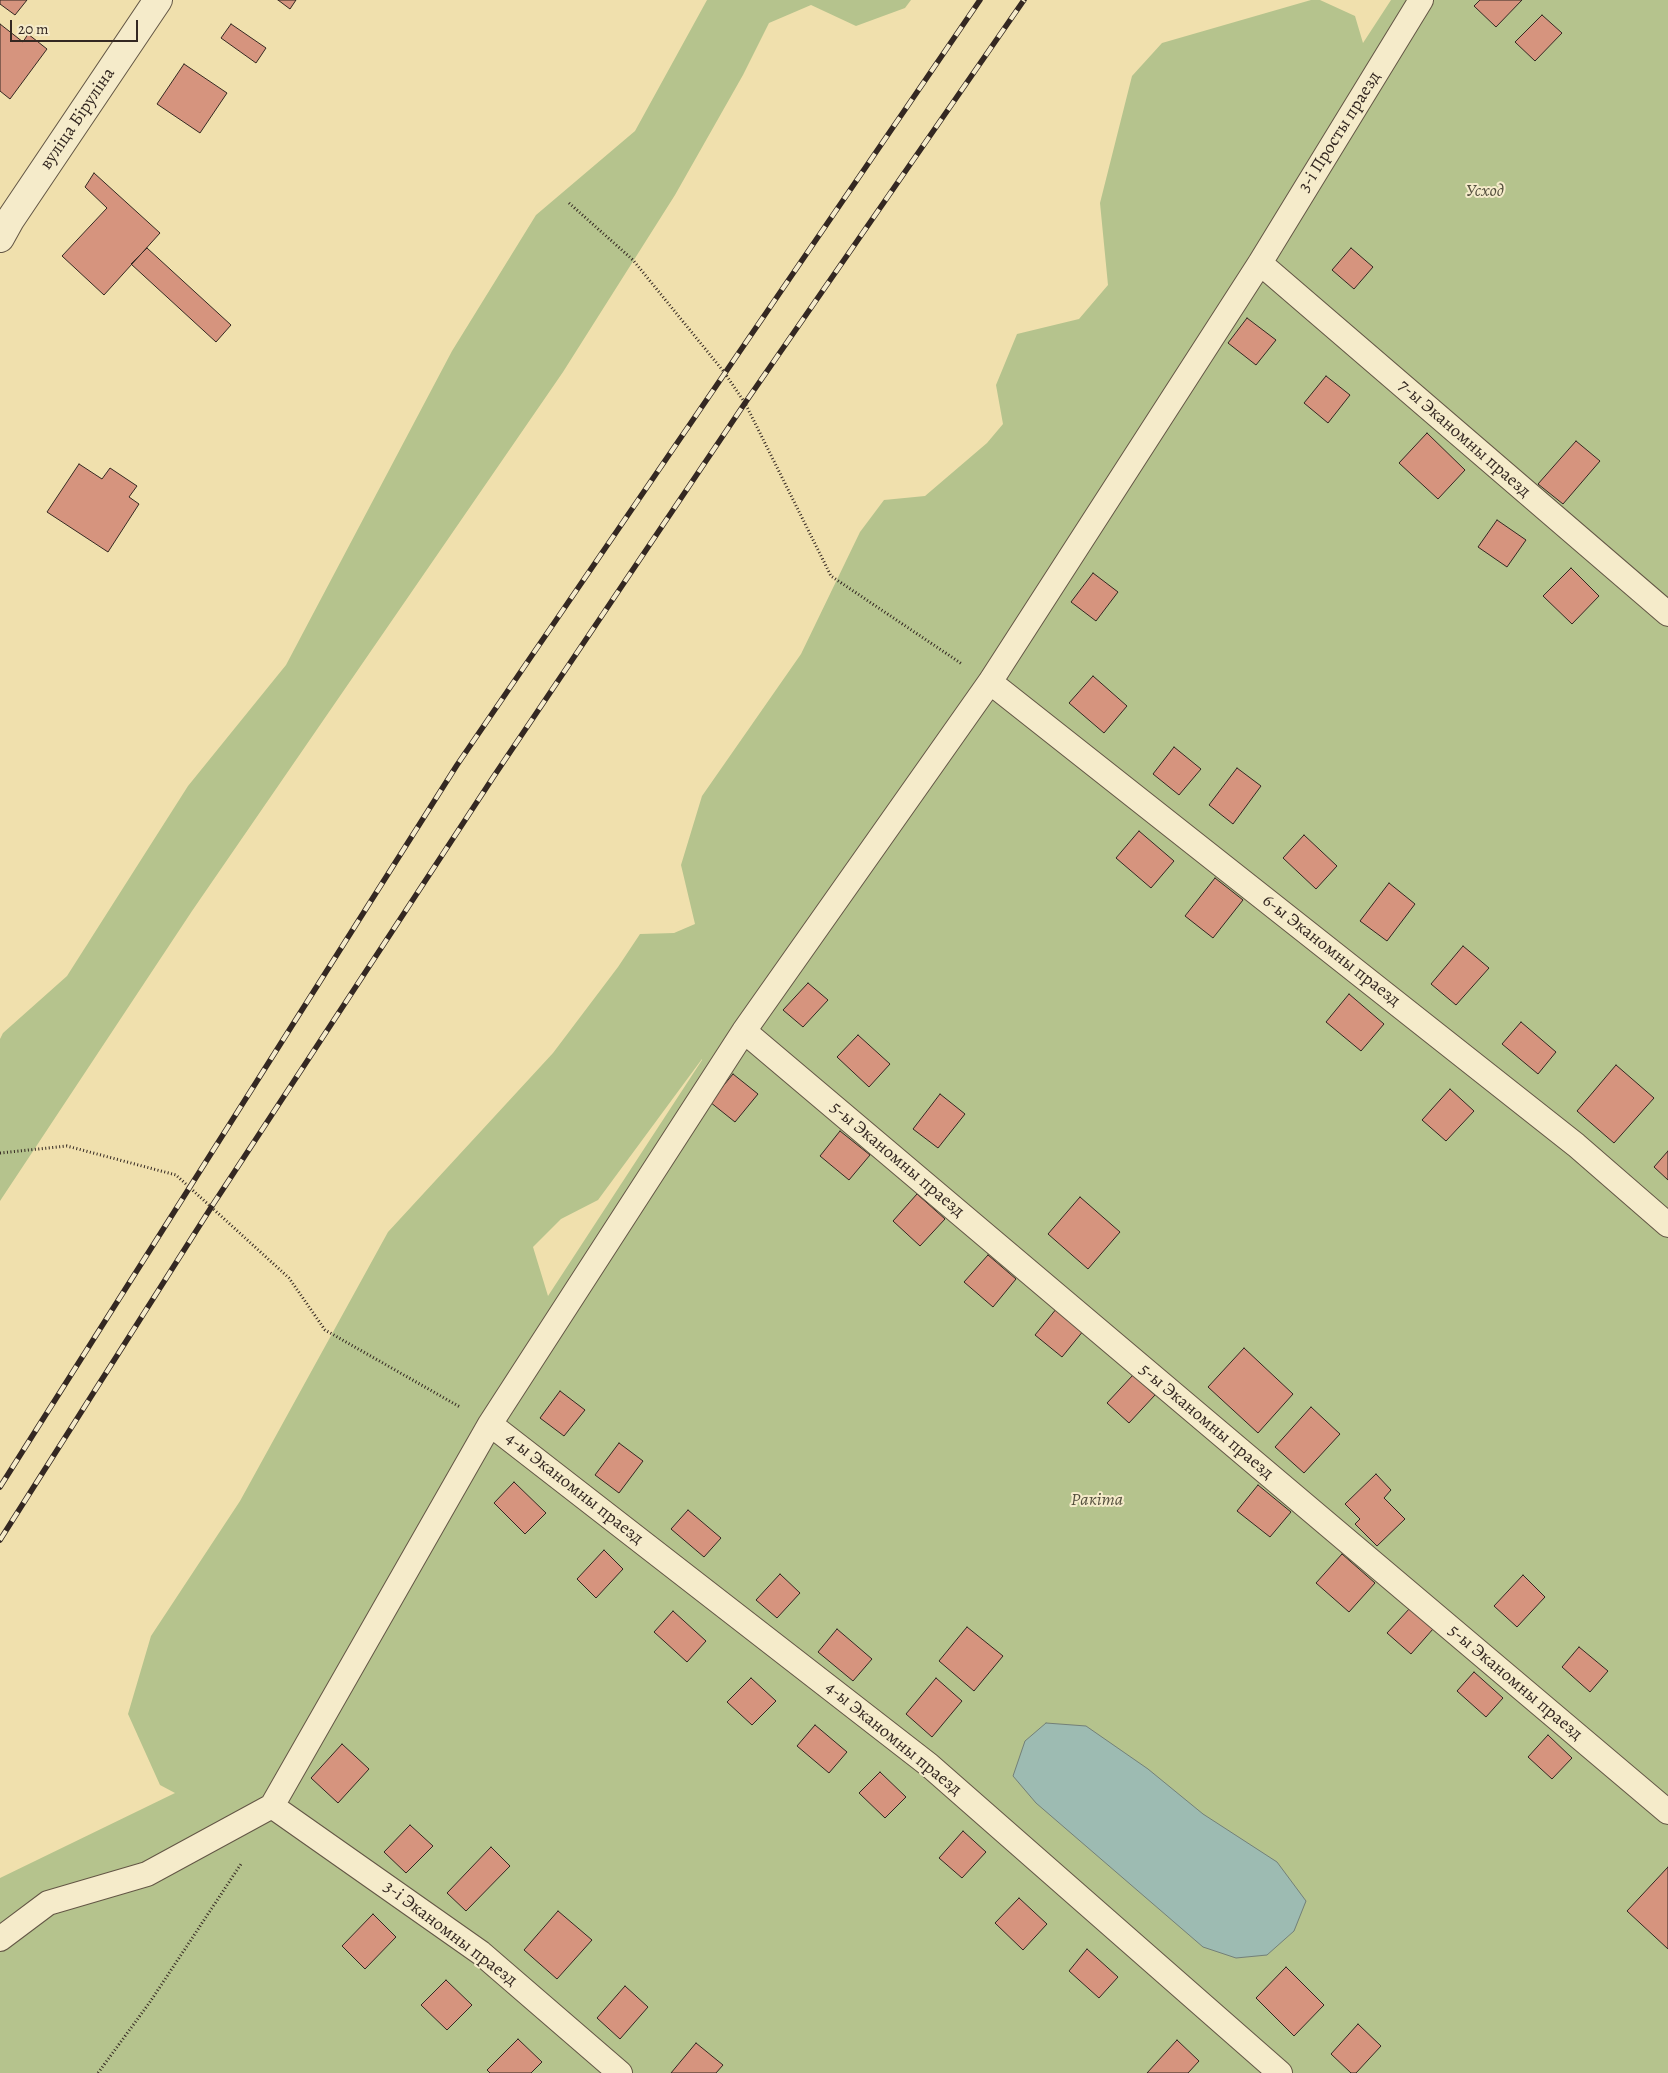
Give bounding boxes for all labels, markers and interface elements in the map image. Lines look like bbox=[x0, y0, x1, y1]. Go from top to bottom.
scale bar bbox=[12, 10, 140, 42]
text: 20 m bbox=[18, 19, 49, 39]
street label: вуліца Біруліна bbox=[36, 64, 120, 174]
street label: 3-і Просты праезд bbox=[1294, 68, 1386, 196]
park label: Усход bbox=[1466, 181, 1504, 203]
street label: 7-ы Эканомны праезд bbox=[1393, 375, 1535, 503]
street label: 6-ы Эканомны праезд bbox=[1258, 890, 1404, 1012]
street label: 5-ы Эканомны праезд bbox=[825, 1097, 969, 1223]
street label: 5-ы Эканомны праезд bbox=[1134, 1359, 1278, 1485]
street label: 4-ы Эканомны праезд bbox=[501, 1428, 647, 1550]
park label: Ракіта bbox=[1071, 1490, 1123, 1512]
street label: 5-ы Эканомны праезд bbox=[1443, 1620, 1587, 1746]
street label: 4-ы Эканомны праезд bbox=[820, 1677, 966, 1801]
street label: 3-і Эканомны праезд bbox=[379, 1877, 521, 1991]

